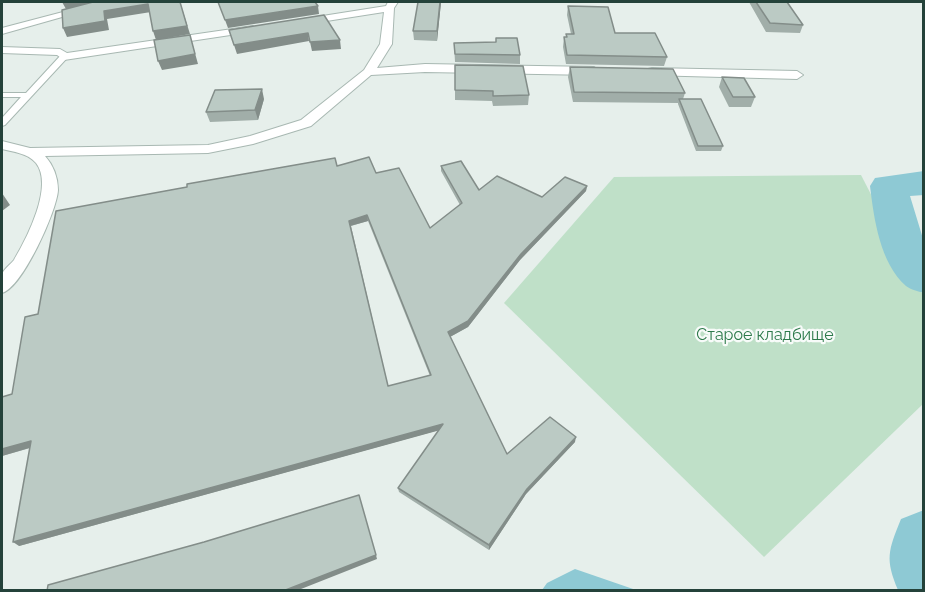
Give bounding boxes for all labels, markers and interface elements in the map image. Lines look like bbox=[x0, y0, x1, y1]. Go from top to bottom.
park label: Старое кладбище bbox=[696, 325, 834, 345]

